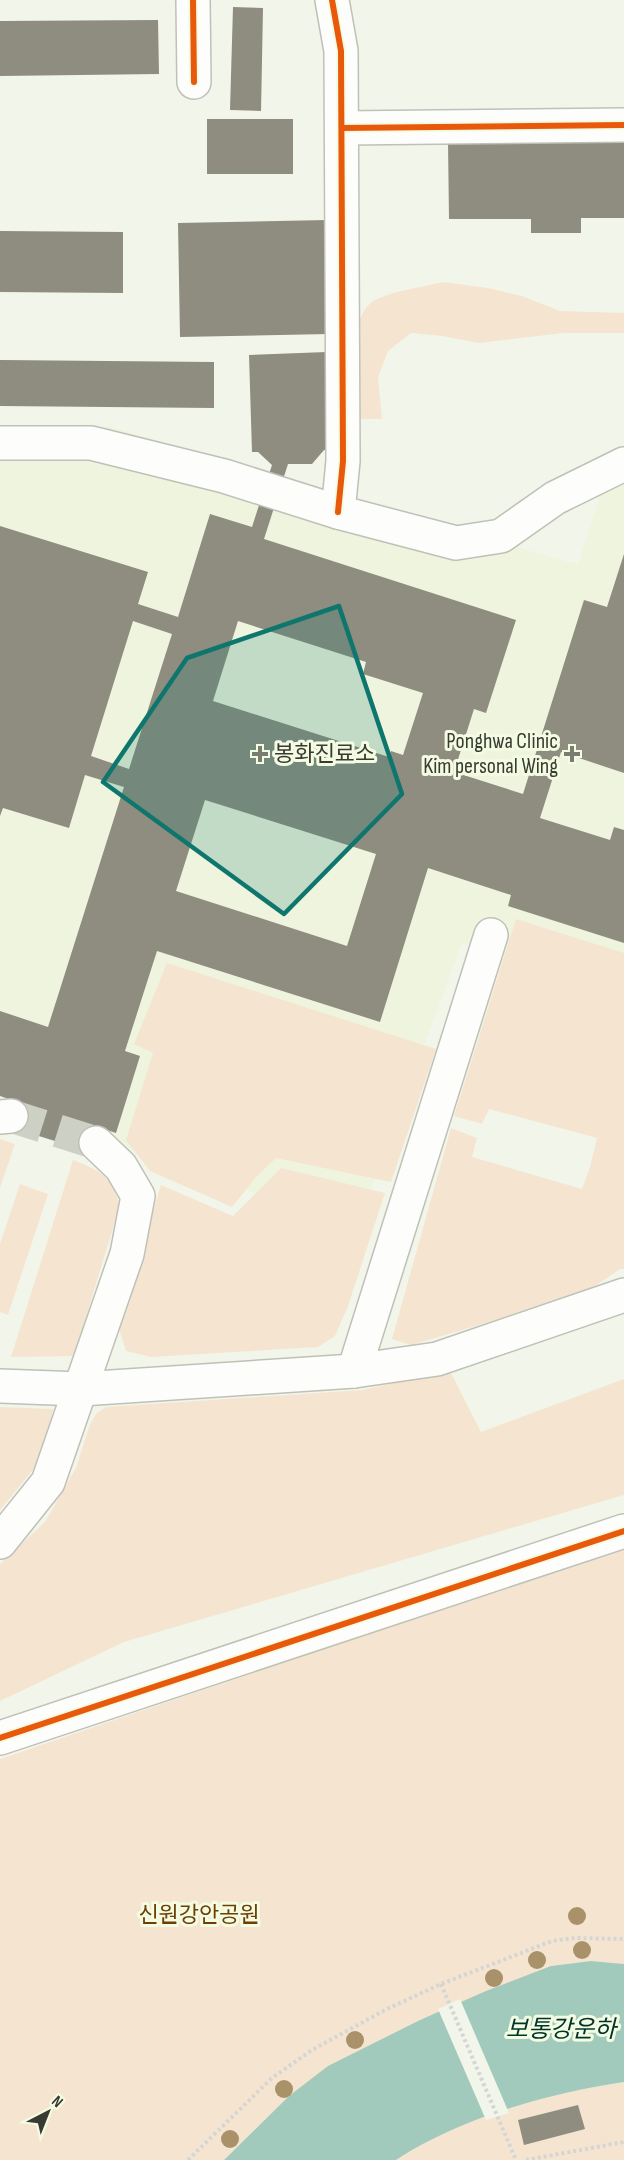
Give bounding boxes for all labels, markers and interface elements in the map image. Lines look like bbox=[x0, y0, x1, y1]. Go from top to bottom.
place label: Ponghwa Clinic Kim personal Wing bbox=[423, 728, 558, 780]
place label: 봉화진료소 bbox=[274, 741, 375, 768]
marker: 봉화진료소 bbox=[251, 745, 269, 763]
marker: Ponghwa Clinic Kim personal Wing bbox=[563, 745, 581, 763]
park label: 신원강안공원 bbox=[138, 1902, 260, 1929]
water label: 보통강운하 bbox=[506, 2015, 619, 2044]
north arrow bbox=[18, 2082, 78, 2142]
text: N bbox=[48, 2092, 67, 2112]

